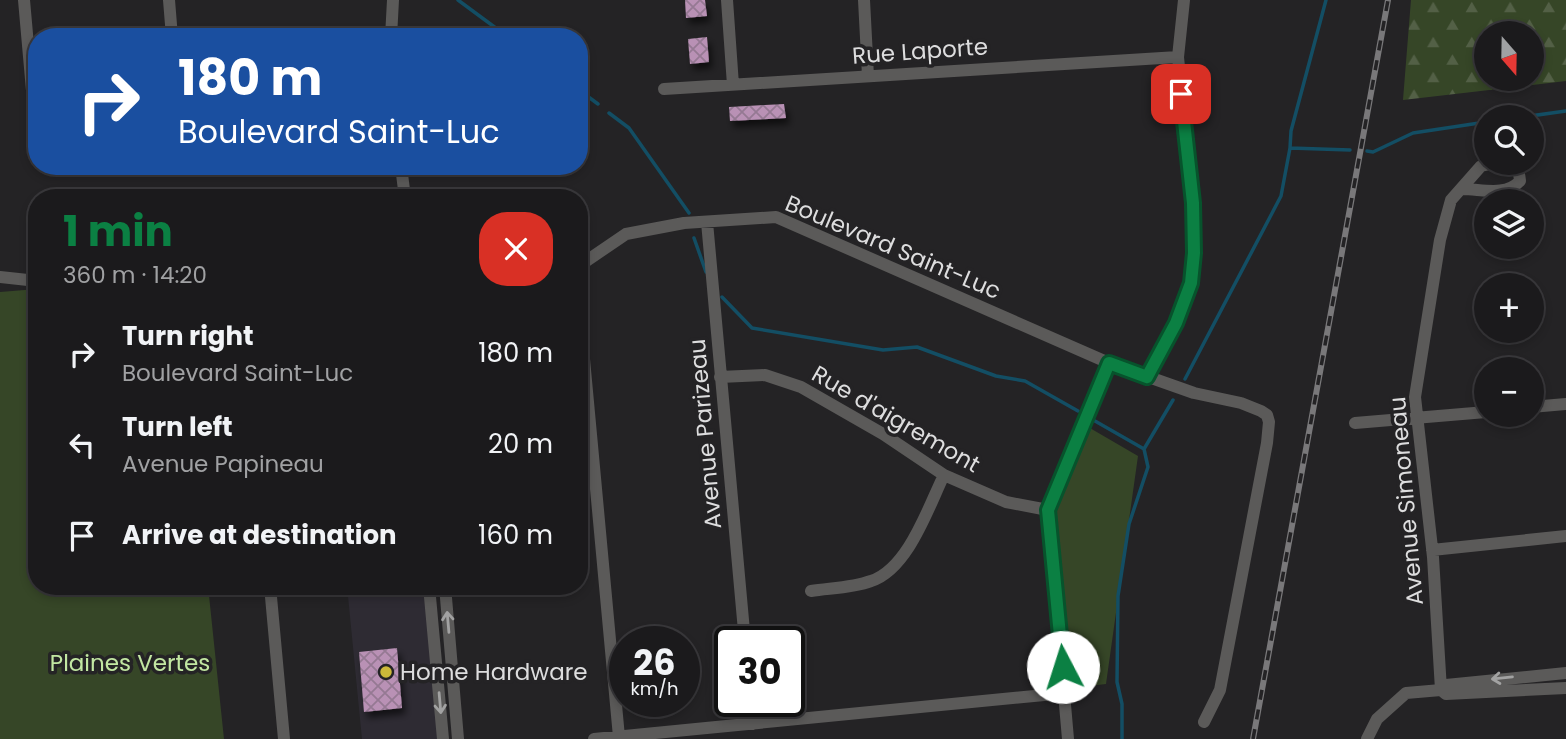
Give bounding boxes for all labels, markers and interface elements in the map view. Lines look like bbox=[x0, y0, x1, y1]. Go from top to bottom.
north arrow bbox=[1474, 21, 1544, 91]
map controls bbox=[1474, 21, 1544, 427]
street label: Rue Laporte bbox=[851, 30, 989, 72]
text: 180 m bbox=[178, 44, 322, 112]
icon: right bbox=[63, 56, 154, 147]
pin bbox=[1151, 64, 1211, 124]
icon: arrive bbox=[1162, 75, 1200, 113]
button: search bbox=[1474, 105, 1544, 175]
text: Boulevard Saint-Luc bbox=[178, 109, 500, 154]
street label: Boulevard Saint-Luc bbox=[780, 187, 1006, 307]
button: layers bbox=[1474, 189, 1544, 259]
text: 1 min bbox=[63, 202, 173, 261]
button: close bbox=[479, 212, 553, 286]
text: 360 m · 14:20 bbox=[63, 259, 207, 291]
button: + bbox=[1474, 273, 1544, 343]
text: Turn right bbox=[122, 318, 254, 354]
icon: right bbox=[63, 335, 101, 373]
text: 180 m bbox=[478, 335, 553, 371]
street label: Avenue Parizeau bbox=[681, 338, 729, 530]
text: Boulevard Saint-Luc bbox=[122, 357, 353, 389]
button: − bbox=[1474, 357, 1544, 427]
street label: Rue d'aigremont bbox=[806, 358, 986, 480]
street label: Avenue Simoneau bbox=[1381, 395, 1431, 607]
text: Turn left bbox=[122, 409, 233, 445]
icon: left bbox=[63, 426, 101, 464]
text: 20 m bbox=[488, 426, 553, 462]
text: Avenue Papineau bbox=[122, 448, 324, 480]
icon: arrive bbox=[63, 517, 101, 555]
text: Arrive at destination bbox=[122, 517, 397, 553]
text: 160 m bbox=[478, 517, 553, 553]
one-way arrow bbox=[441, 611, 454, 634]
speed limit sign: 30 bbox=[714, 626, 805, 717]
position arrow bbox=[1026, 630, 1100, 704]
text: 26 bbox=[633, 638, 676, 687]
park label: Plaines Vertes bbox=[50, 647, 210, 679]
place label: Home Hardware bbox=[400, 656, 588, 688]
marker: Home Hardware bbox=[378, 664, 394, 680]
one-way arrow bbox=[1491, 672, 1514, 685]
text: km/h bbox=[631, 676, 678, 701]
one-way arrow bbox=[434, 691, 447, 714]

